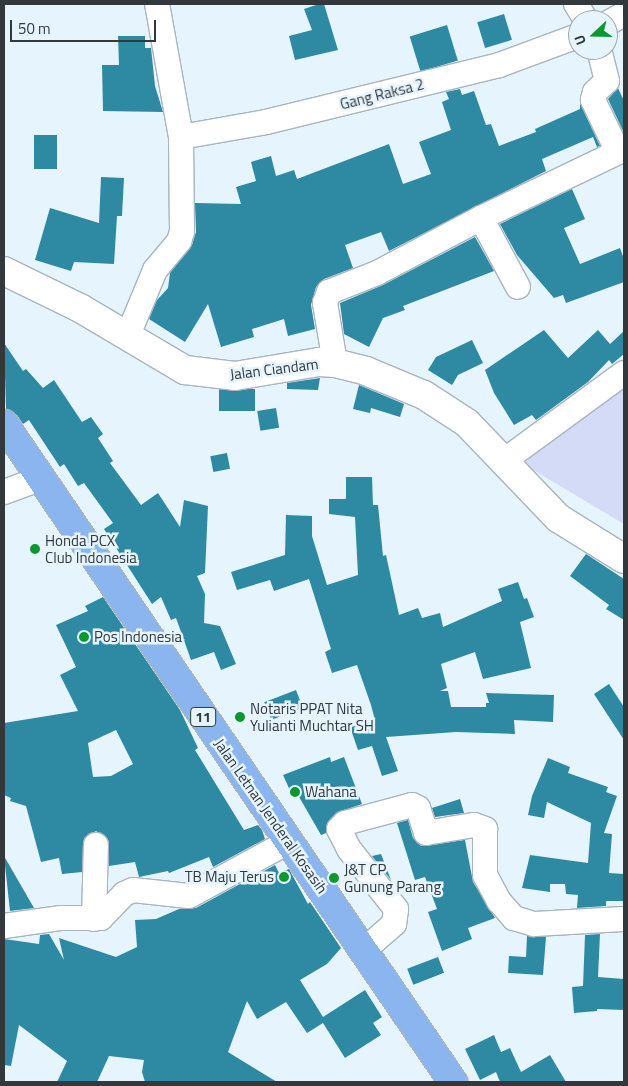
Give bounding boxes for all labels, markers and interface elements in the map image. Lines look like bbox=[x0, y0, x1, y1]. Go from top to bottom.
scale bar bbox=[12, 10, 159, 42]
north arrow bbox=[568, 10, 618, 60]
text: 50 m bbox=[18, 17, 51, 40]
text: U bbox=[568, 32, 591, 48]
street label: Gang Raksa 2 bbox=[338, 75, 426, 113]
street label: Jalan Ciandam bbox=[229, 355, 319, 383]
place label: Honda PCX Club Indonesia bbox=[45, 531, 137, 566]
marker: Honda PCX Club Indonesia bbox=[29, 543, 41, 555]
place label: Pos Indonesia bbox=[94, 628, 182, 646]
marker: Pos Indonesia bbox=[78, 631, 90, 643]
place label: Notaris PPAT Nita Yulianti Muchtar SH bbox=[250, 699, 374, 734]
road number: 11 bbox=[189, 706, 217, 729]
marker: Notaris PPAT Nita Yulianti Muchtar SH bbox=[234, 711, 246, 723]
street label: Jalan Letnan Jenderal Kosasih bbox=[211, 735, 331, 897]
place label: Wahana bbox=[305, 783, 357, 801]
marker: Wahana bbox=[289, 786, 301, 798]
place label: J&T CP Gunung Parang bbox=[344, 860, 441, 895]
place label: TB Maju Terus bbox=[185, 868, 274, 886]
marker: TB Maju Terus bbox=[278, 871, 290, 883]
marker: J&T CP Gunung Parang bbox=[328, 872, 340, 884]

